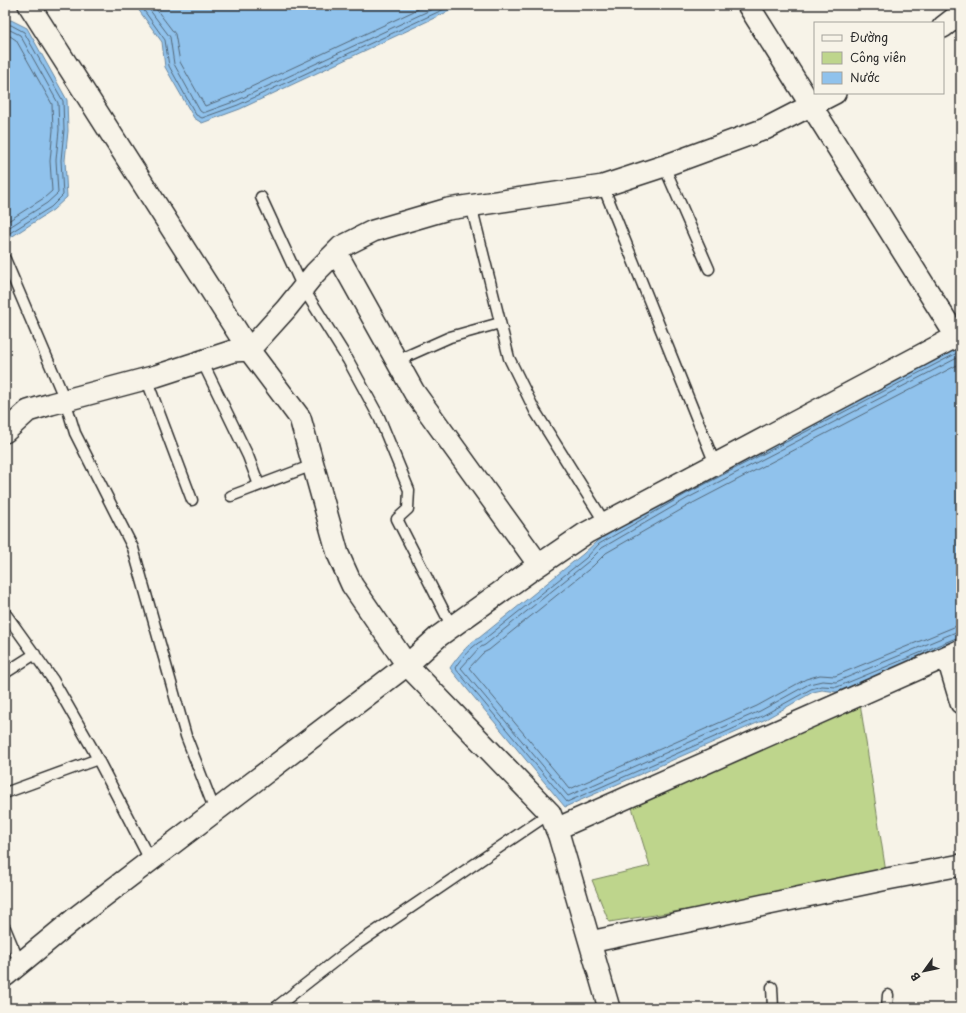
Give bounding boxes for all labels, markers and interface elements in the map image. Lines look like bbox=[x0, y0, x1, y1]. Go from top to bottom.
legend bbox=[814, 22, 944, 94]
text: Đường bbox=[850, 28, 888, 46]
text: Công viên bbox=[850, 48, 906, 66]
text: Nước bbox=[850, 68, 880, 86]
north arrow bbox=[904, 951, 944, 991]
text: B bbox=[906, 969, 924, 985]

